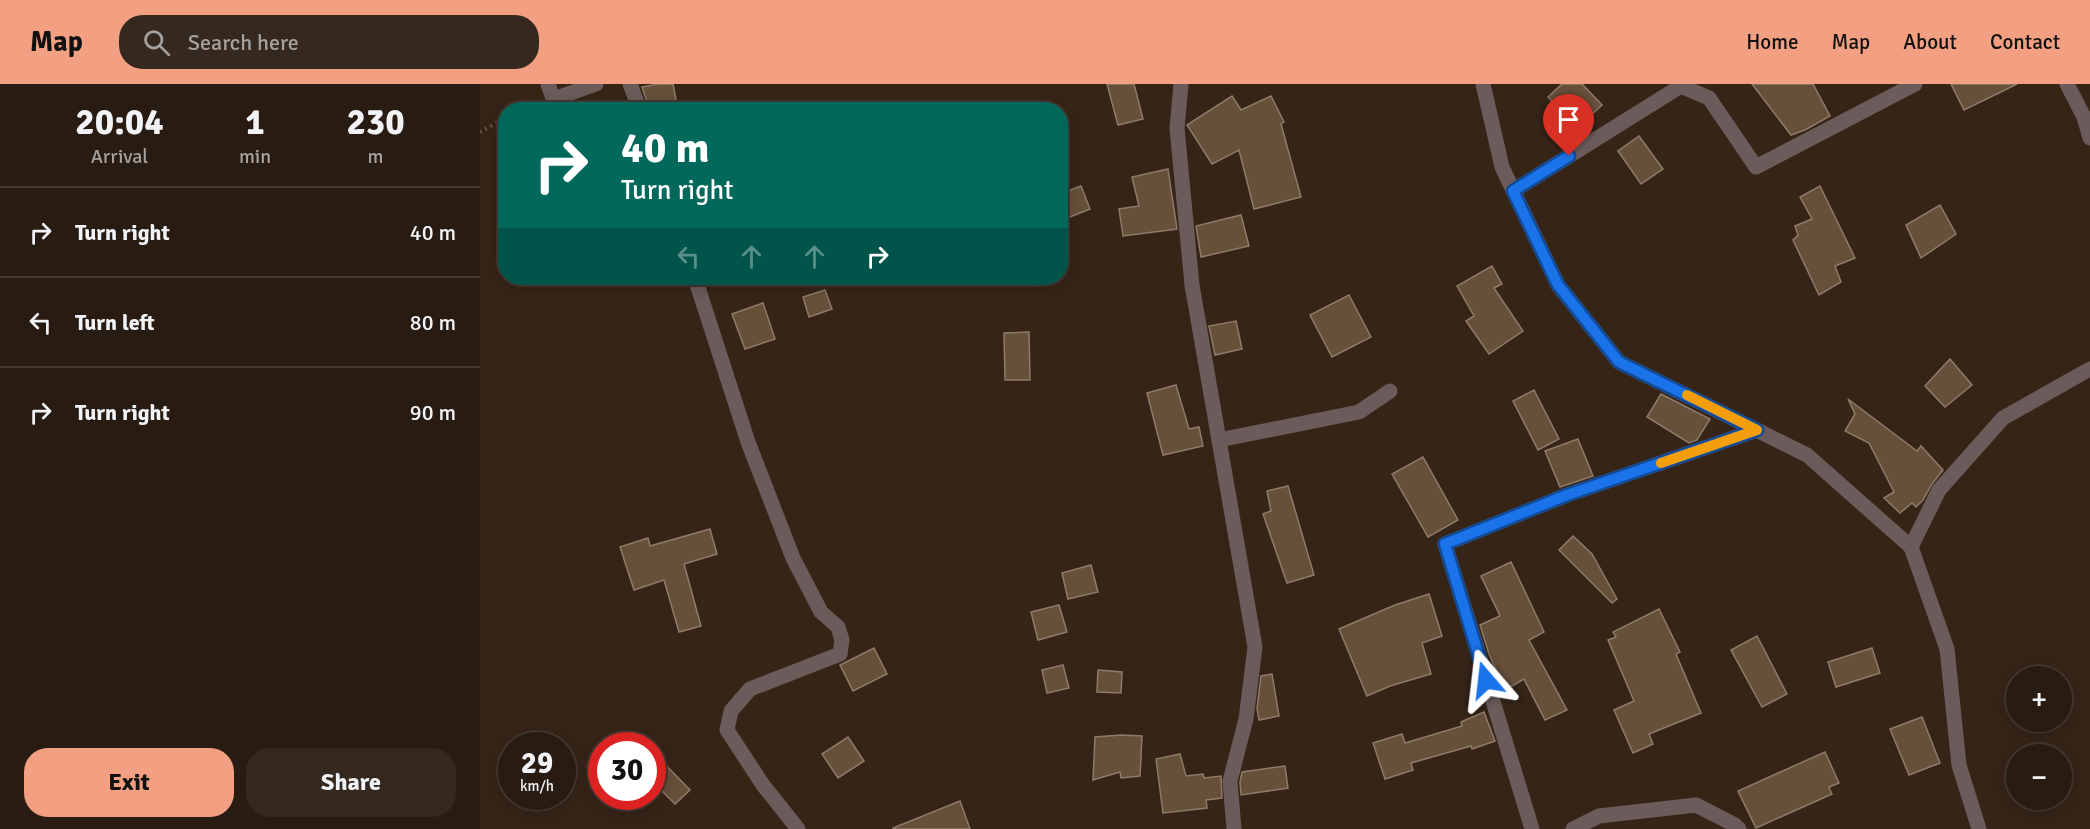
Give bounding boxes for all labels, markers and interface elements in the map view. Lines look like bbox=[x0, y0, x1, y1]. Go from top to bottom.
search box bbox=[119, 15, 539, 69]
text: Map bbox=[30, 25, 83, 59]
icon: search bbox=[140, 26, 173, 59]
text: Search here bbox=[188, 29, 299, 56]
text: Home bbox=[1746, 29, 1799, 55]
text: Map bbox=[1832, 29, 1870, 55]
text: About bbox=[1903, 29, 1957, 55]
text: Contact bbox=[1990, 29, 2060, 55]
pin bbox=[1543, 94, 1594, 156]
text: 20:04 bbox=[75, 100, 164, 145]
text: 1 bbox=[245, 100, 265, 145]
text: 230 bbox=[346, 100, 405, 145]
icon: arrive bbox=[1552, 103, 1585, 136]
text: 40 m bbox=[621, 123, 710, 174]
icon: right bbox=[522, 126, 600, 204]
text: Arrival bbox=[91, 144, 148, 169]
text: min bbox=[239, 144, 271, 169]
text: m bbox=[368, 144, 384, 169]
text: Turn right bbox=[621, 174, 734, 207]
icon: right bbox=[24, 216, 57, 249]
text: Turn right bbox=[75, 219, 170, 246]
text: 40 m bbox=[410, 219, 456, 246]
icon: left bbox=[672, 240, 705, 273]
icon: ahead bbox=[735, 240, 768, 273]
icon: ahead bbox=[798, 240, 831, 273]
icon: right bbox=[861, 240, 894, 273]
icon: left bbox=[24, 306, 57, 339]
text: Turn left bbox=[75, 309, 155, 336]
text: 80 m bbox=[410, 309, 456, 336]
icon: right bbox=[24, 396, 57, 429]
text: Turn right bbox=[75, 399, 170, 426]
text: 90 m bbox=[410, 399, 456, 426]
position arrow bbox=[1454, 648, 1518, 712]
map controls bbox=[2006, 666, 2072, 810]
button: + bbox=[2006, 666, 2072, 732]
speed limit sign: 30 bbox=[588, 732, 666, 810]
button: − bbox=[2006, 744, 2072, 810]
text: 29 bbox=[521, 745, 553, 782]
button: Exit bbox=[24, 748, 234, 817]
button: Share bbox=[246, 748, 456, 817]
text: km/h bbox=[520, 777, 554, 795]

